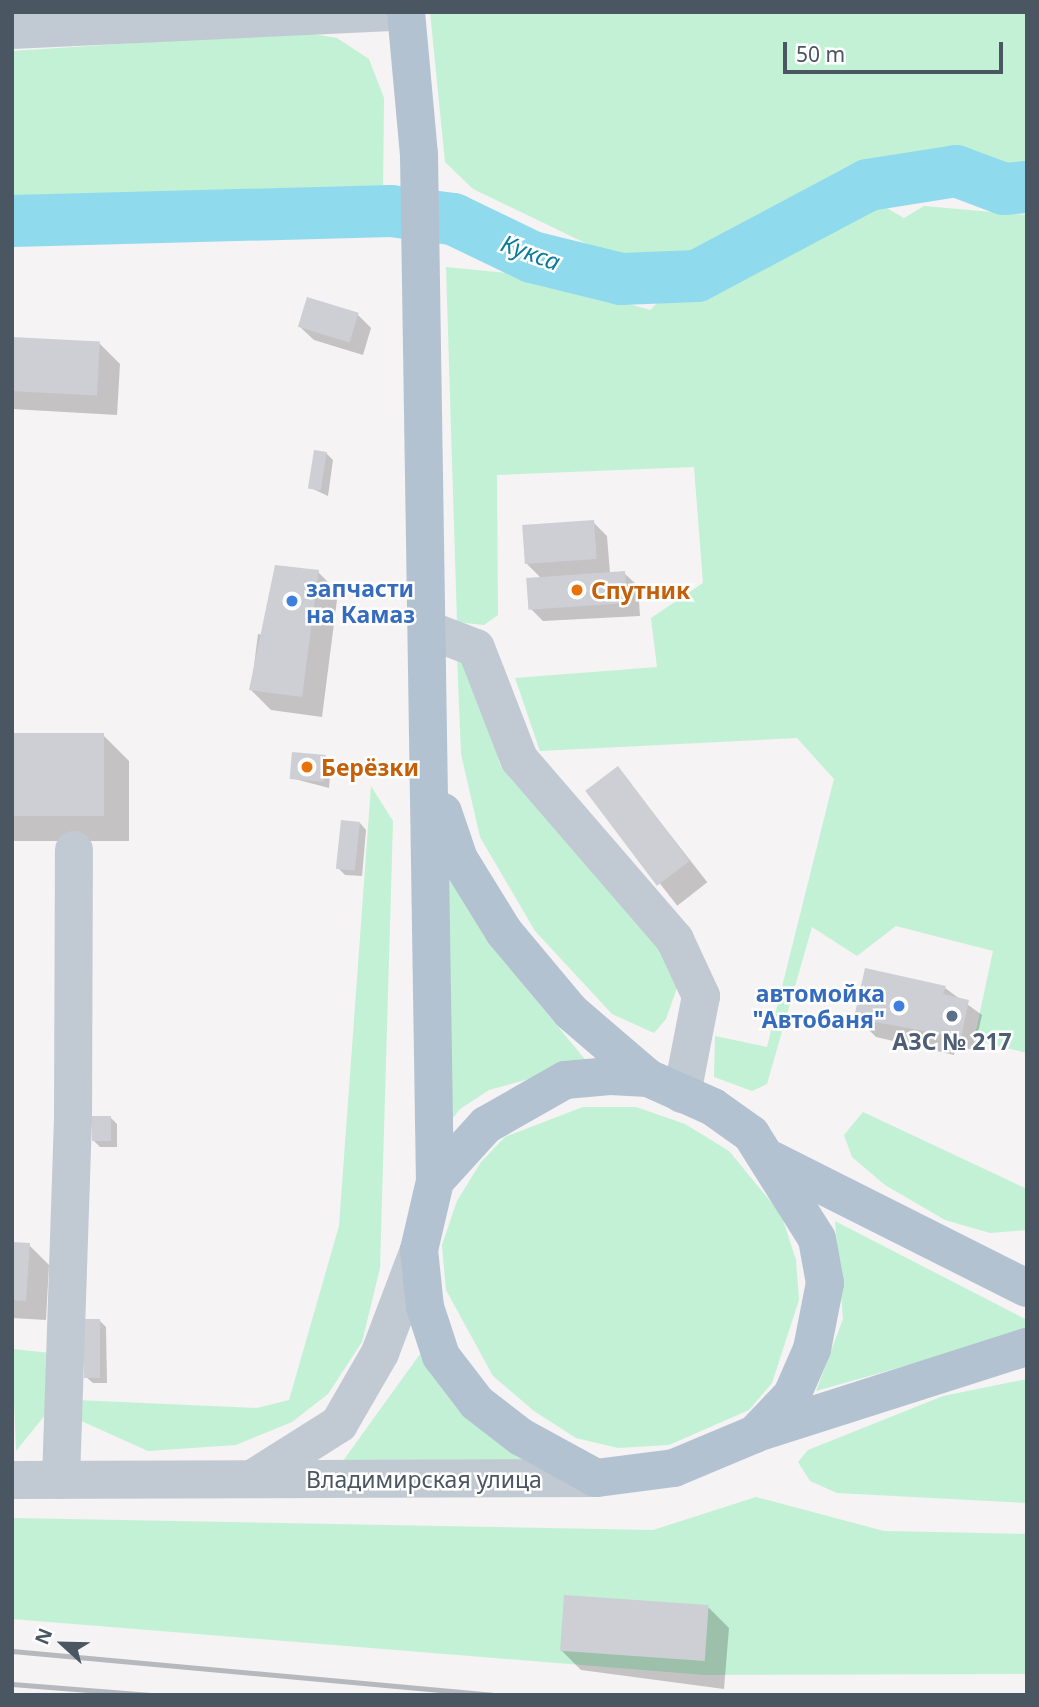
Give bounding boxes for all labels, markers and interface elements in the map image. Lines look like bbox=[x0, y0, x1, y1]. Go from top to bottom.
scale bar bbox=[787, 28, 1007, 72]
text: 50 m bbox=[796, 40, 845, 68]
water label: Кукса bbox=[498, 228, 564, 276]
place label: запчасти на Камаз bbox=[306, 574, 415, 628]
place label: Спутник bbox=[591, 576, 690, 604]
marker: Спутник bbox=[569, 582, 585, 598]
marker: запчасти на Камаз bbox=[284, 593, 300, 609]
place label: Берёзки bbox=[321, 753, 419, 781]
marker: Берёзки bbox=[299, 759, 315, 775]
place label: автомойка "Автобаня" bbox=[752, 979, 885, 1033]
marker: автомойка "Автобаня" bbox=[891, 998, 907, 1014]
marker: АЗС № 217 bbox=[944, 1008, 960, 1024]
place label: АЗС № 217 bbox=[892, 1027, 1012, 1055]
street label: Владимирская улица bbox=[306, 1465, 542, 1493]
north arrow bbox=[28, 1609, 98, 1679]
text: N bbox=[29, 1624, 58, 1648]

